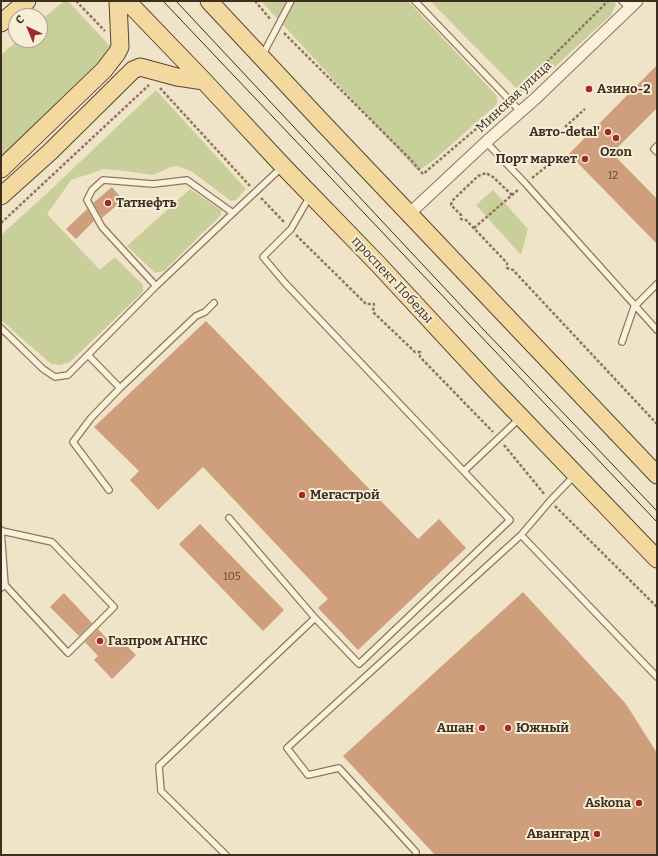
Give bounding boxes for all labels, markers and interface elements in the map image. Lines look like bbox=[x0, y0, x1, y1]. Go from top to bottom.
north arrow bbox=[8, 8, 48, 48]
text: С bbox=[13, 13, 27, 27]
street label: Минская улица bbox=[473, 58, 555, 136]
place label: Азино-2 bbox=[597, 81, 650, 97]
marker: Азино-2 bbox=[584, 84, 594, 94]
place label: Авто-detal' bbox=[529, 124, 600, 140]
marker: Авто-detal' bbox=[603, 127, 613, 137]
marker: Ozon bbox=[611, 133, 621, 143]
place label: Ozon bbox=[600, 144, 632, 160]
place label: Порт маркет bbox=[496, 151, 577, 167]
marker: Порт маркет bbox=[580, 154, 590, 164]
house number: 12 bbox=[608, 169, 618, 183]
place label: Татнефть bbox=[116, 195, 176, 211]
marker: Татнефть bbox=[103, 198, 113, 208]
street label: проспект Победы bbox=[348, 233, 436, 327]
place label: Мегастрой bbox=[310, 487, 380, 503]
marker: Мегастрой bbox=[297, 490, 307, 500]
house number: 105 bbox=[223, 570, 241, 584]
place label: Газпром АГНКС bbox=[108, 633, 208, 649]
marker: Газпром АГНКС bbox=[95, 636, 105, 646]
place label: Ашан bbox=[437, 720, 474, 736]
place label: Южный bbox=[516, 720, 569, 736]
marker: Ашан bbox=[477, 723, 487, 733]
marker: Южный bbox=[503, 723, 513, 733]
place label: Askona bbox=[585, 795, 631, 811]
marker: Askona bbox=[634, 798, 644, 808]
place label: Авангард bbox=[527, 826, 589, 842]
marker: Авангард bbox=[592, 829, 602, 839]

